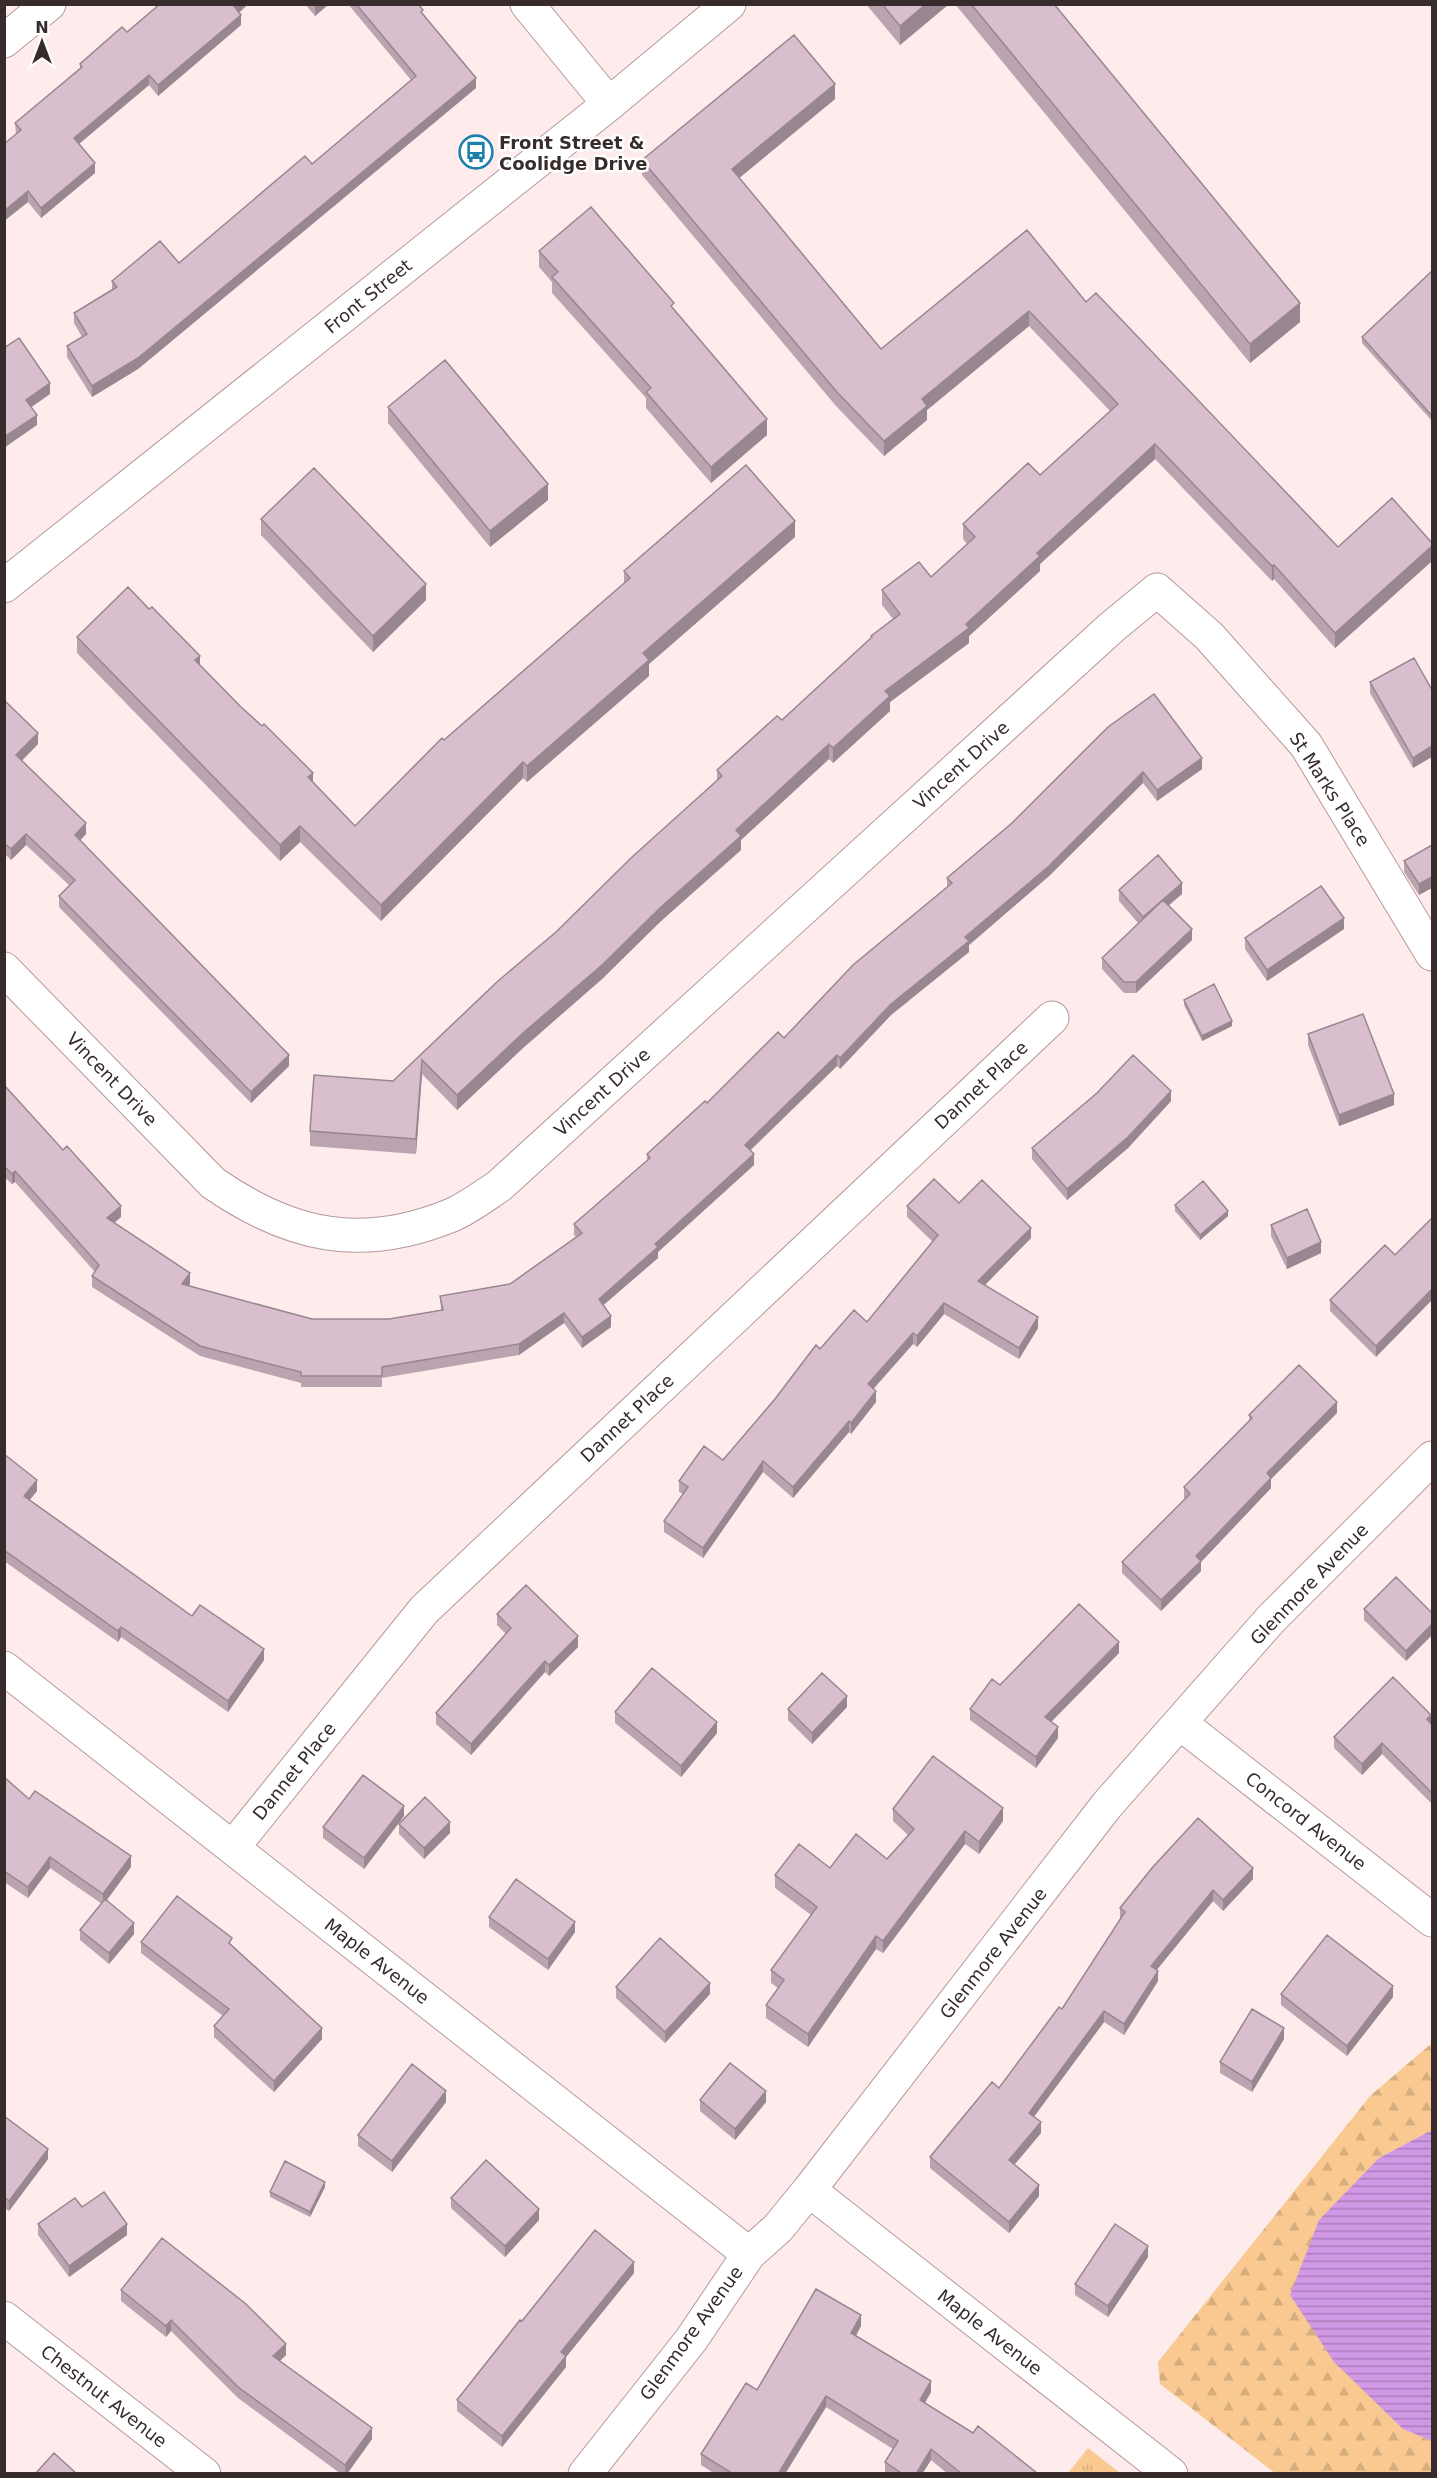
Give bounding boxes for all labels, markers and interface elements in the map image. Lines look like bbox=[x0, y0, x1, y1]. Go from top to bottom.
north arrow bbox=[12, 12, 72, 72]
text: N bbox=[35, 18, 49, 37]
place label: Front Street & Coolidge Drive bbox=[499, 132, 647, 174]
bus stop icon: Front Street & Coolidge Drive bbox=[458, 134, 494, 170]
street label: Front Street bbox=[320, 255, 416, 337]
street label: Vincent Drive bbox=[909, 717, 1013, 813]
street label: St Marks Place bbox=[1285, 728, 1375, 850]
street label: Vincent Drive bbox=[62, 1028, 162, 1130]
street label: Dannet Place bbox=[930, 1037, 1032, 1133]
street label: Vincent Drive bbox=[550, 1044, 654, 1140]
street label: Dannet Place bbox=[576, 1370, 678, 1466]
street label: Glenmore Avenue bbox=[1246, 1519, 1372, 1649]
street label: Dannet Place bbox=[248, 1718, 340, 1824]
street label: Concord Avenue bbox=[1242, 1767, 1370, 1875]
street label: Glenmore Avenue bbox=[935, 1883, 1051, 2023]
street label: Maple Avenue bbox=[321, 1914, 433, 2008]
street label: Glenmore Avenue bbox=[635, 2262, 747, 2404]
street label: Maple Avenue bbox=[934, 2285, 1046, 2379]
street label: Chestnut Avenue bbox=[37, 2340, 171, 2452]

